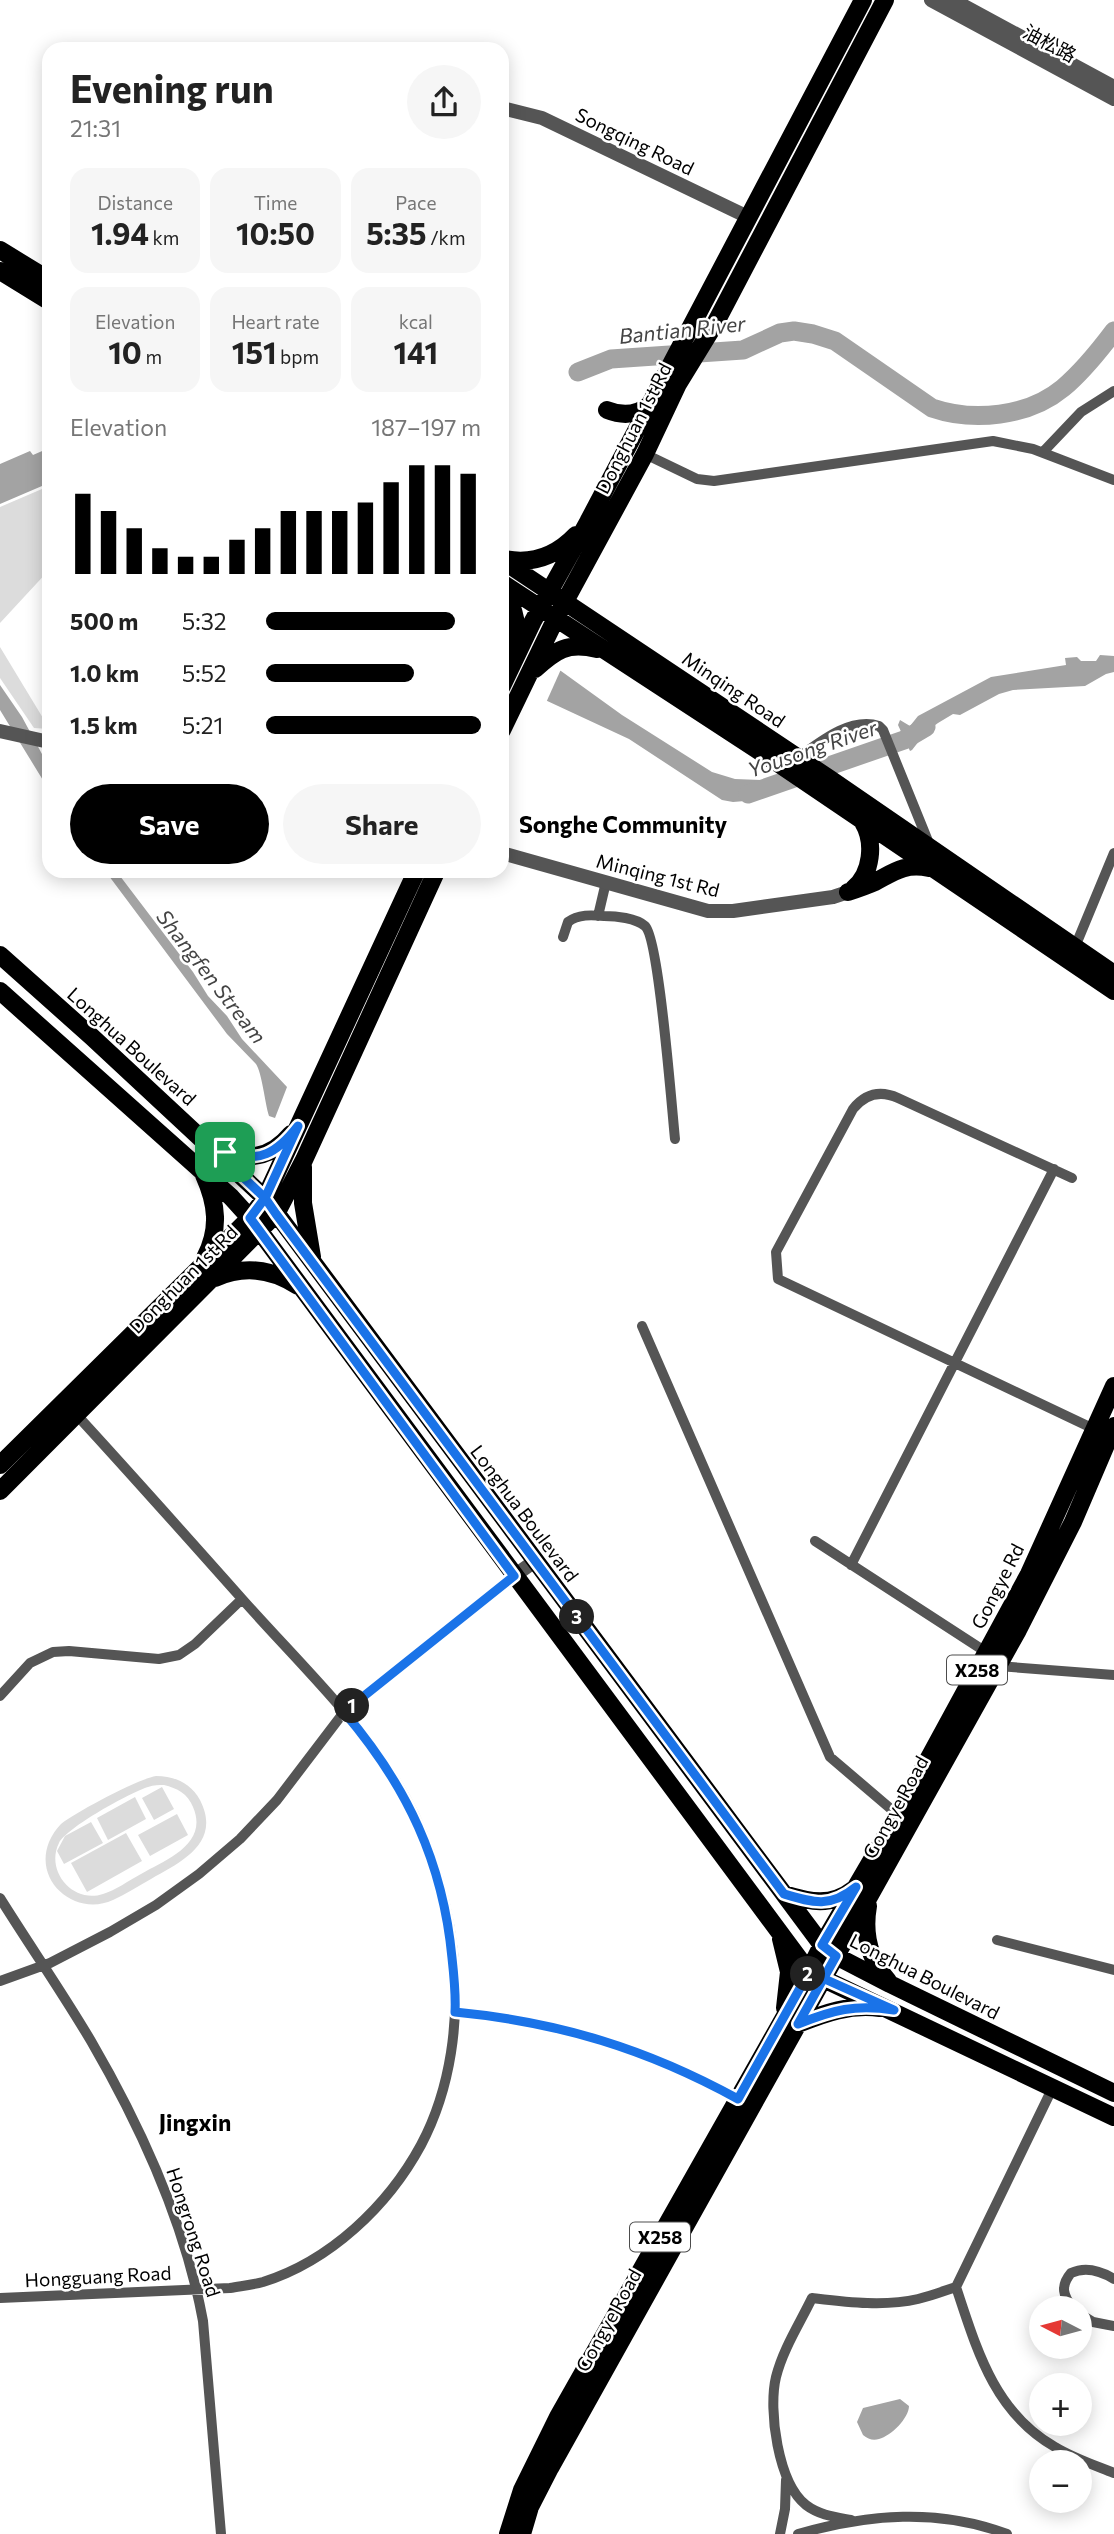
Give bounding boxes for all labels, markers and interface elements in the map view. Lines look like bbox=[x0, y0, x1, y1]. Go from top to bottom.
street label: 油松路 bbox=[1019, 19, 1081, 67]
text: Evening run bbox=[70, 64, 274, 111]
button: share bbox=[407, 65, 481, 139]
street label: Songqing Road bbox=[572, 102, 698, 180]
text: 21:31 bbox=[70, 114, 121, 142]
text: Distance bbox=[97, 191, 173, 214]
text: Time bbox=[254, 191, 297, 214]
text: Pace bbox=[395, 191, 436, 214]
text: 1.94 bbox=[91, 214, 149, 251]
text: 10:50 bbox=[236, 214, 315, 251]
text: 5:35 bbox=[366, 214, 427, 251]
text: km bbox=[149, 226, 179, 249]
text: /km bbox=[427, 226, 466, 249]
text: Elevation bbox=[95, 310, 175, 333]
text: Heart rate bbox=[231, 310, 320, 333]
text: kcal bbox=[399, 310, 433, 333]
water label: Bantian River bbox=[617, 310, 747, 348]
text: 10 bbox=[108, 333, 142, 370]
text: 151 bbox=[232, 333, 276, 370]
text: 141 bbox=[393, 333, 438, 370]
text: m bbox=[142, 345, 162, 368]
text: bpm bbox=[276, 345, 319, 368]
street label: Donghuan 1st Rd bbox=[590, 359, 676, 497]
text: Elevation bbox=[70, 413, 167, 441]
text: 187–197 m bbox=[371, 413, 481, 441]
text: 500 m bbox=[70, 607, 138, 635]
text: 5:32 bbox=[182, 607, 226, 635]
street label: Minqing Road bbox=[678, 646, 790, 732]
text: 1.0 km bbox=[70, 659, 139, 687]
text: 5:52 bbox=[182, 659, 227, 687]
text: 1.5 km bbox=[70, 711, 138, 739]
text: 5:21 bbox=[182, 711, 223, 739]
water label: Yousong River bbox=[744, 714, 881, 782]
button: Save bbox=[70, 784, 269, 864]
button: Share bbox=[283, 784, 481, 864]
district label: Songhe Community bbox=[519, 810, 727, 838]
street label: Minqing 1st Rd bbox=[594, 849, 722, 901]
water label: Shangfen Stream bbox=[152, 904, 272, 1048]
street label: Longhua Boulevard bbox=[63, 982, 201, 1110]
pin bbox=[195, 1122, 255, 1182]
icon: arrive bbox=[206, 1133, 244, 1171]
street label: Donghuan 1st Rd bbox=[124, 1220, 242, 1338]
street label: Longhua Boulevard bbox=[466, 1440, 584, 1586]
street label: Gongye Rd bbox=[966, 1539, 1028, 1633]
pin: 3 bbox=[560, 1600, 594, 1634]
text: 3 bbox=[571, 1605, 582, 1628]
road number: X258 bbox=[947, 1656, 1007, 1685]
pin: 1 bbox=[334, 1688, 370, 1724]
text: 1 bbox=[347, 1694, 356, 1717]
street label: Gongye Road bbox=[857, 1752, 933, 1862]
street label: Longhua Boulevard bbox=[846, 1928, 1004, 2024]
pin: 2 bbox=[790, 1956, 826, 1992]
text: 2 bbox=[802, 1962, 813, 1985]
district label: Jingxin bbox=[159, 2108, 231, 2136]
street label: Hongrong Road bbox=[162, 2164, 226, 2300]
road number: X258 bbox=[630, 2222, 690, 2252]
street label: Hongguang Road bbox=[24, 2261, 172, 2291]
street label: Gongye Road bbox=[570, 2265, 646, 2375]
north arrow bbox=[1029, 2296, 1092, 2359]
map controls bbox=[1029, 2296, 1092, 2513]
button: + bbox=[1029, 2373, 1092, 2436]
button: − bbox=[1029, 2450, 1092, 2513]

